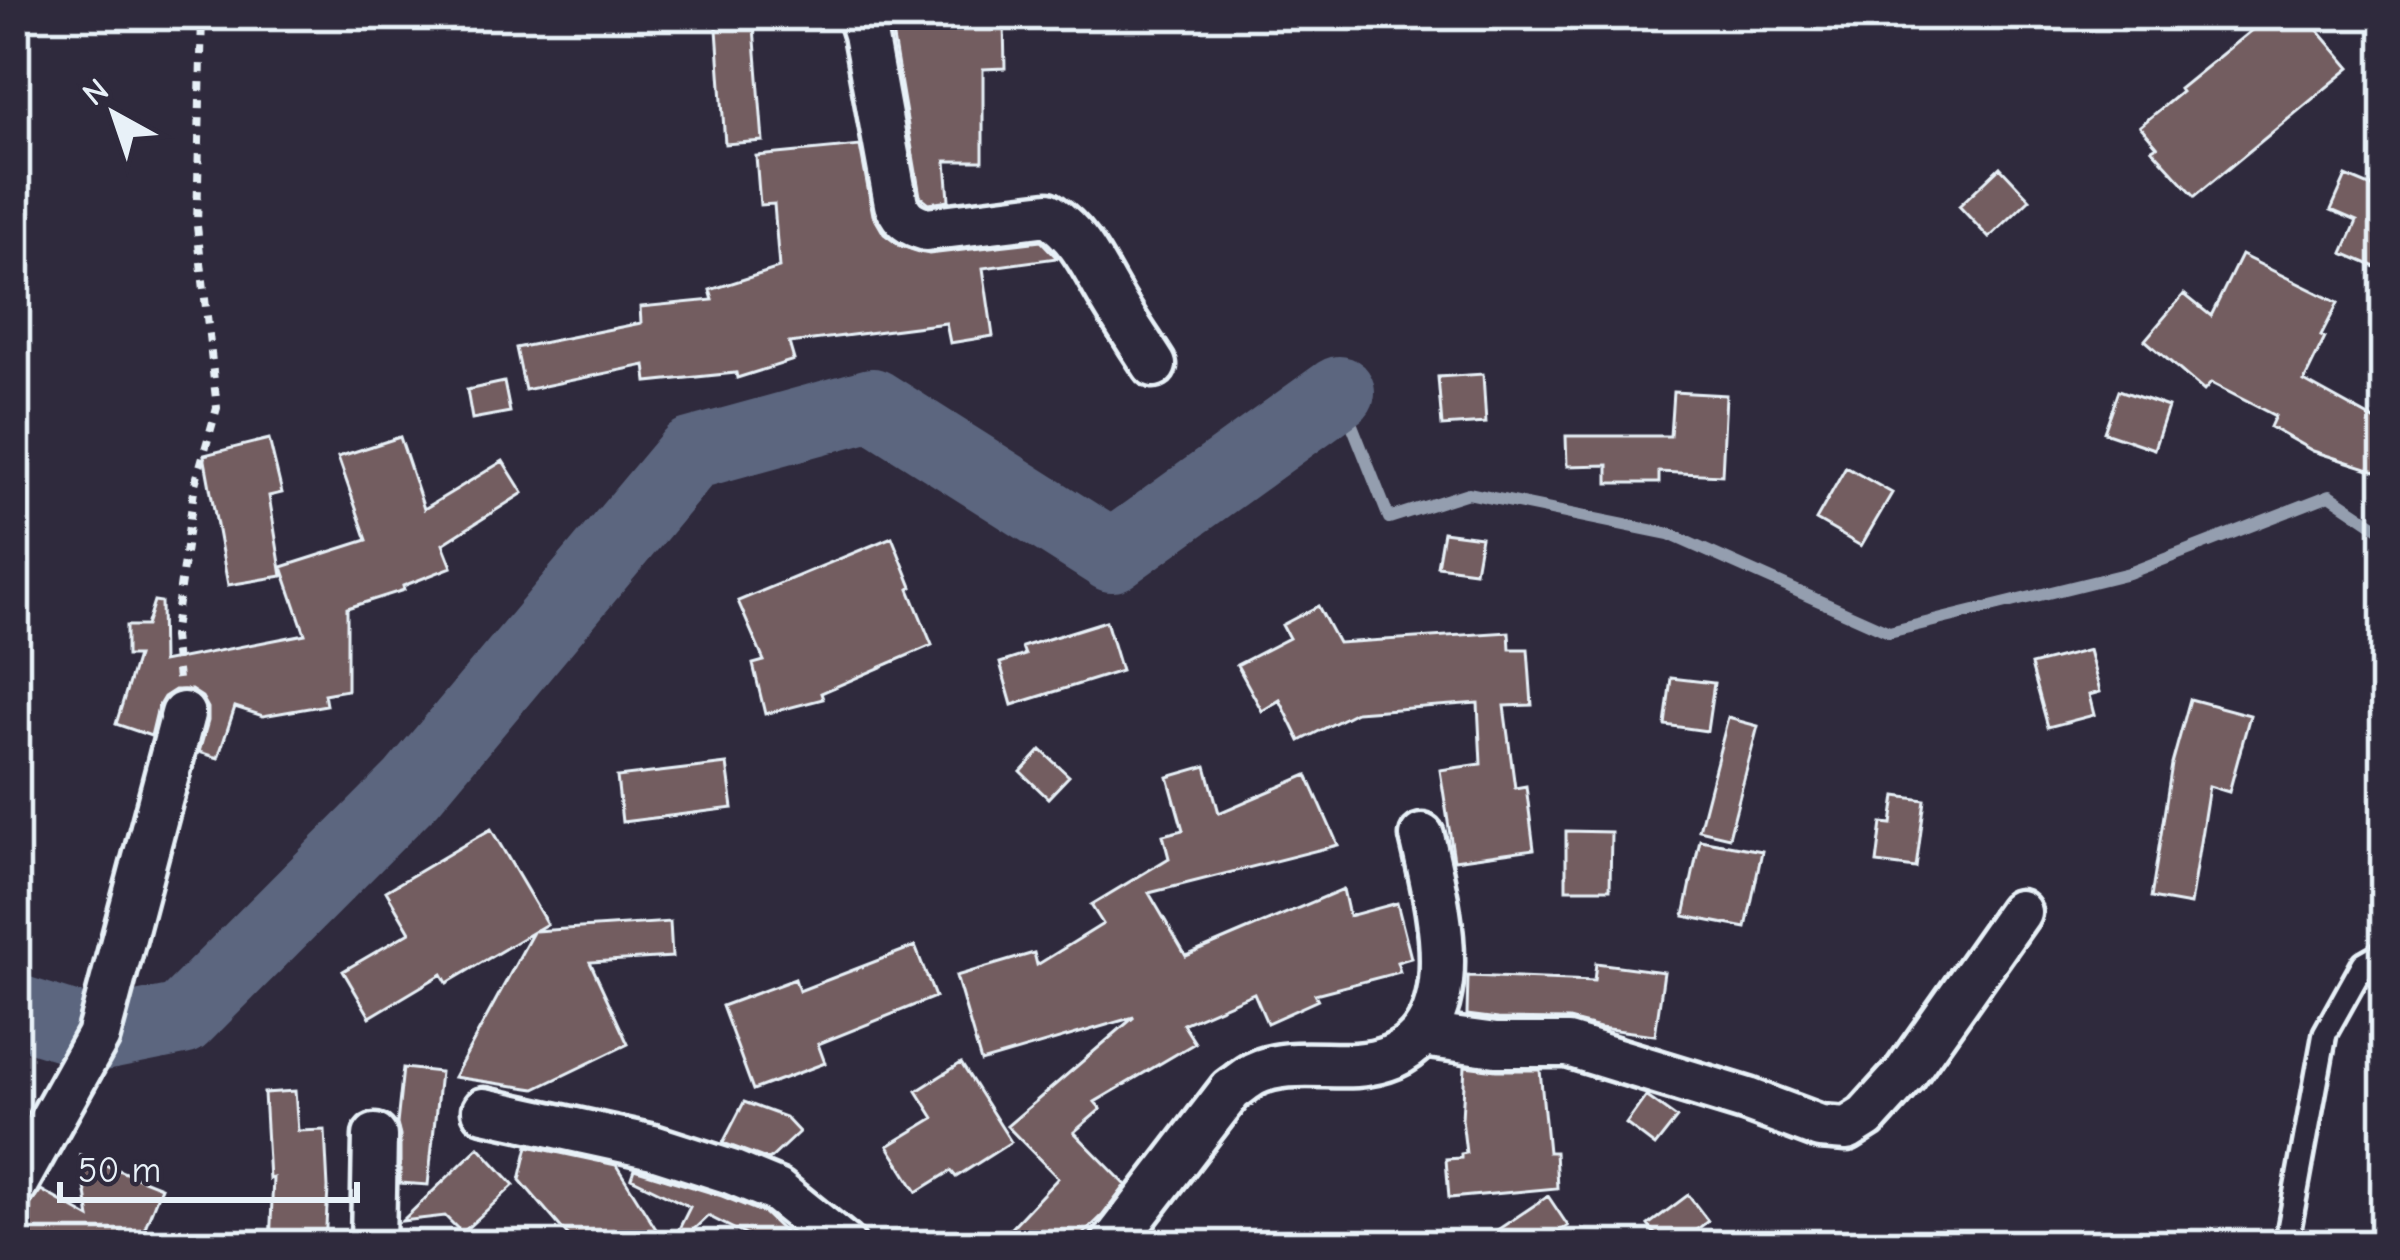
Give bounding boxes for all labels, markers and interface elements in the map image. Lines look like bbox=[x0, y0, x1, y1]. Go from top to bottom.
north arrow bbox=[54, 54, 174, 174]
text: N bbox=[75, 70, 116, 113]
scale bar bbox=[60, 1128, 357, 1202]
text: 50 m bbox=[78, 1150, 161, 1191]

